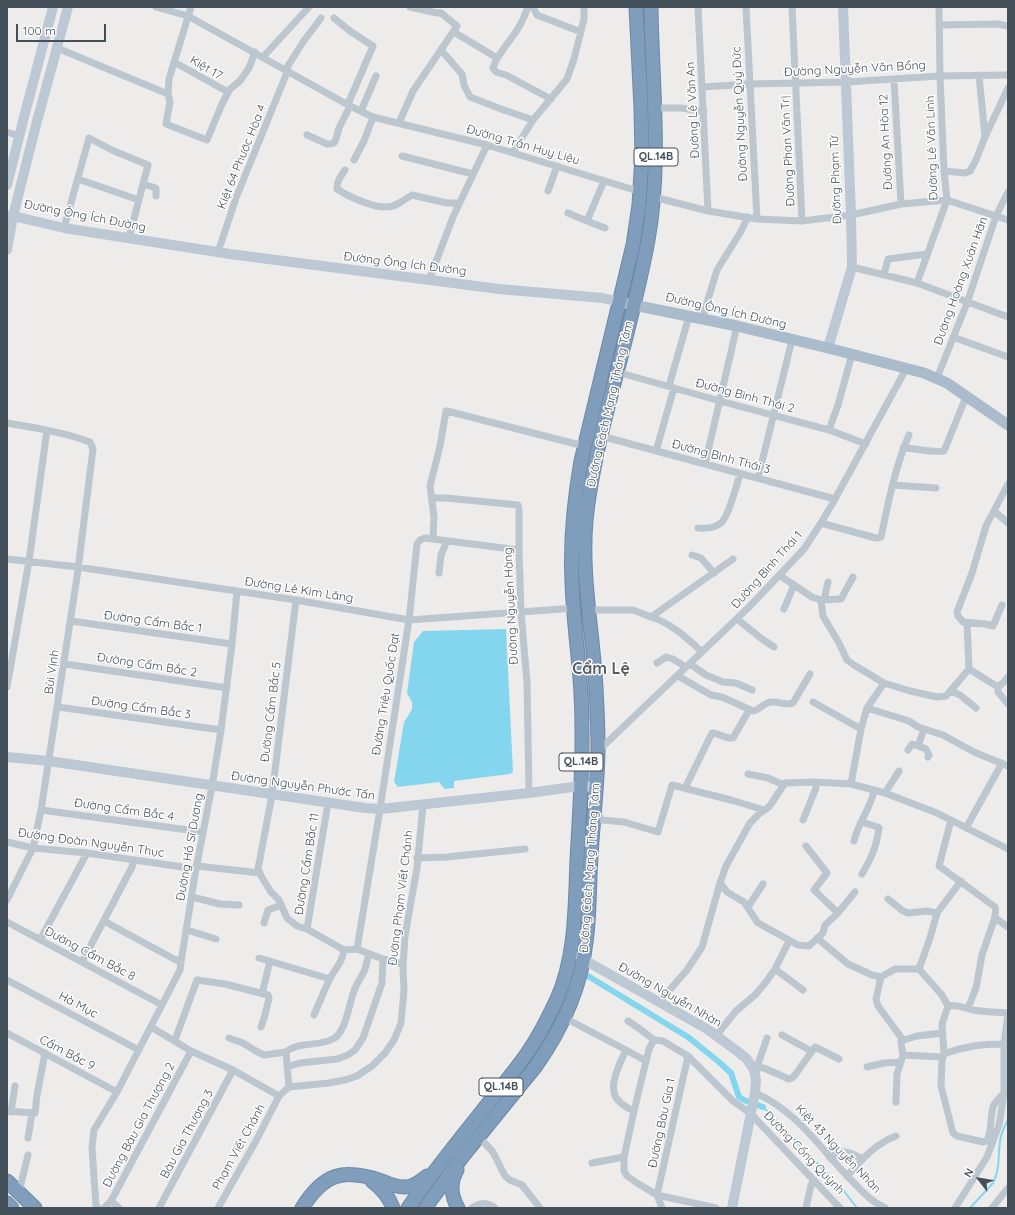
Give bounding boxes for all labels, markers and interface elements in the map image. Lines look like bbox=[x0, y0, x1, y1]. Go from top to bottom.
scale bar bbox=[18, 16, 108, 42]
text: 100 m bbox=[23, 23, 56, 38]
street label: Đường Nguyễn Quý Đức bbox=[729, 46, 751, 182]
street label: Kiệt 17 bbox=[187, 53, 225, 83]
street label: Đường Nguyễn Văn Bổng bbox=[784, 58, 926, 80]
street label: Đường Lê Văn An bbox=[683, 61, 703, 159]
street label: Đường An Hòa 12 bbox=[876, 94, 896, 190]
street label: Đường Phan Văn Trị bbox=[778, 95, 798, 207]
street label: Đường Lê Văn Linh bbox=[923, 95, 941, 201]
street label: Kiệt 64 Phước Hòa 4 bbox=[214, 103, 270, 211]
street label: Đường Trần Huy Liệu bbox=[465, 122, 581, 168]
street label: Đường Phạm Tứ bbox=[827, 136, 845, 224]
road number: QL.14B bbox=[634, 148, 678, 166]
street label: Đường Ông Ích Đường bbox=[23, 197, 147, 235]
street label: Đường Hoàng Xuân Hãn bbox=[931, 215, 991, 347]
street label: Đường Ông Ích Đường bbox=[343, 249, 467, 279]
street label: Đường Ông Ích Đường bbox=[664, 290, 788, 332]
street label: Đường Cách Mạng Tháng Tám bbox=[584, 320, 636, 488]
street label: Đường Bình Thái 2 bbox=[694, 376, 796, 416]
street label: Đường Bình Thái 3 bbox=[670, 437, 772, 477]
street label: Đường Bình Thái 1 bbox=[728, 528, 806, 612]
street label: Đường Nguyễn Hàng bbox=[501, 547, 521, 665]
street label: Đường Lê Kim Lăng bbox=[244, 574, 354, 606]
street label: Đường Cẩm Bắc 1 bbox=[103, 608, 203, 636]
street label: Đường Triệu Quốc Đạt bbox=[369, 632, 403, 756]
street label: Bùi Vịnh bbox=[42, 649, 62, 695]
street label: Đường Cẩm Bắc 2 bbox=[96, 650, 198, 680]
district label: Cẩm Lệ bbox=[572, 659, 630, 679]
street label: Đường Cẩm Bắc 5 bbox=[258, 661, 284, 763]
street label: Đường Cẩm Bắc 3 bbox=[90, 694, 192, 722]
road number: QL.14B bbox=[559, 753, 603, 771]
street label: Đường Nguyễn Phước Tấn bbox=[230, 769, 376, 803]
street label: Đường Cách Mạng Tháng Tám bbox=[577, 783, 603, 953]
street label: Đường Hồ Sĩ Dương bbox=[173, 792, 207, 902]
street label: Đường Cẩm Bắc 4 bbox=[73, 796, 175, 824]
street label: Đường Cẩm Bắc 11 bbox=[292, 812, 322, 916]
street label: Đường Đoàn Nguyễn Thục bbox=[17, 826, 165, 860]
street label: Đường Phạm Viết Chánh bbox=[386, 830, 416, 966]
street label: Đường Cẩm Bắc 8 bbox=[42, 924, 138, 984]
street label: Đường Nguyễn Nhàn bbox=[616, 960, 724, 1030]
street label: Hà Mục bbox=[56, 989, 100, 1021]
street label: Cẩm Bắc 9 bbox=[37, 1032, 97, 1074]
street label: Đường Bàu Gia Thượng 2 bbox=[100, 1060, 178, 1190]
street label: Đường Bàu Gia 1 bbox=[645, 1077, 679, 1169]
road number: QL.14B bbox=[479, 1078, 523, 1096]
street label: Bàu Gia Thượng 3 bbox=[157, 1087, 217, 1181]
street label: Phạm Viết Chánh bbox=[209, 1102, 269, 1192]
street label: Kiệt 43 Nguyễn Nhàn bbox=[792, 1102, 884, 1196]
street label: Đường Cống Quỳnh bbox=[761, 1108, 847, 1198]
north arrow bbox=[959, 1159, 999, 1199]
text: N bbox=[961, 1166, 977, 1180]

